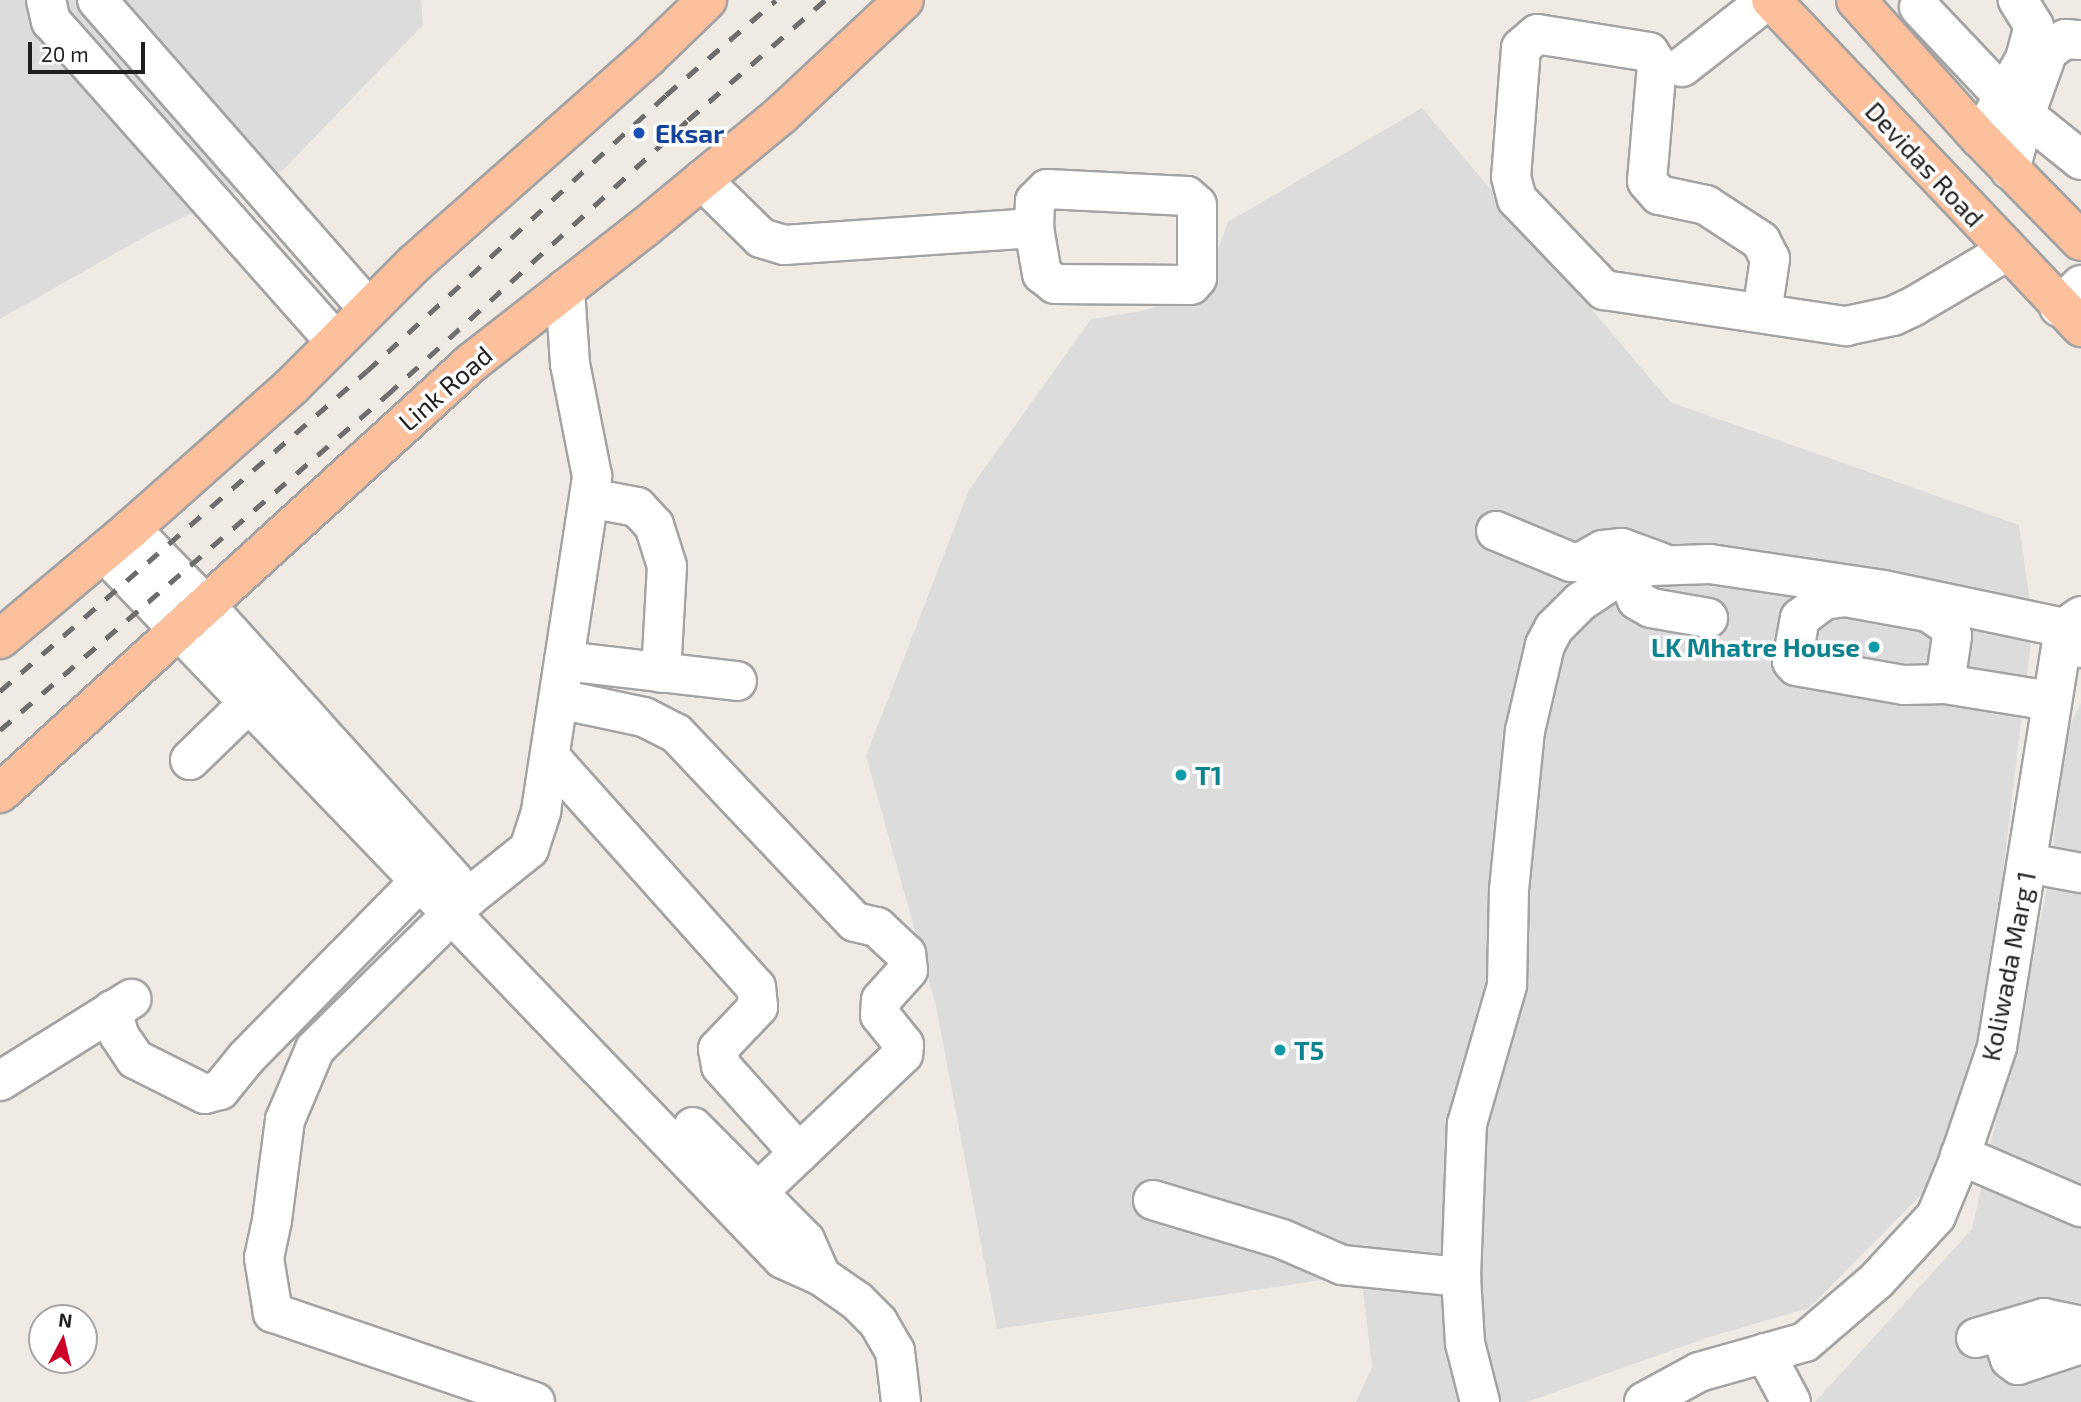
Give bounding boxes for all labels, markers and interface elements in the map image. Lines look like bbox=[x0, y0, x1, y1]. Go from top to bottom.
scale bar bbox=[32, 28, 149, 72]
text: 20 m bbox=[41, 41, 89, 66]
street label: Devidas Road bbox=[1859, 95, 1991, 233]
place label: Eksar bbox=[655, 117, 724, 149]
marker: Eksar bbox=[629, 123, 649, 143]
street label: Link Road bbox=[392, 339, 498, 437]
place label: LK Mhatre House bbox=[1651, 631, 1860, 663]
marker: LK Mhatre House bbox=[1866, 639, 1882, 655]
place label: T1 bbox=[1195, 759, 1222, 791]
marker: T1 bbox=[1173, 767, 1189, 783]
street label: Koliwada Marg 1 bbox=[1974, 868, 2042, 1064]
place label: T5 bbox=[1294, 1034, 1324, 1066]
marker: T5 bbox=[1272, 1042, 1288, 1058]
north arrow bbox=[28, 1304, 98, 1374]
text: N bbox=[57, 1307, 74, 1332]

